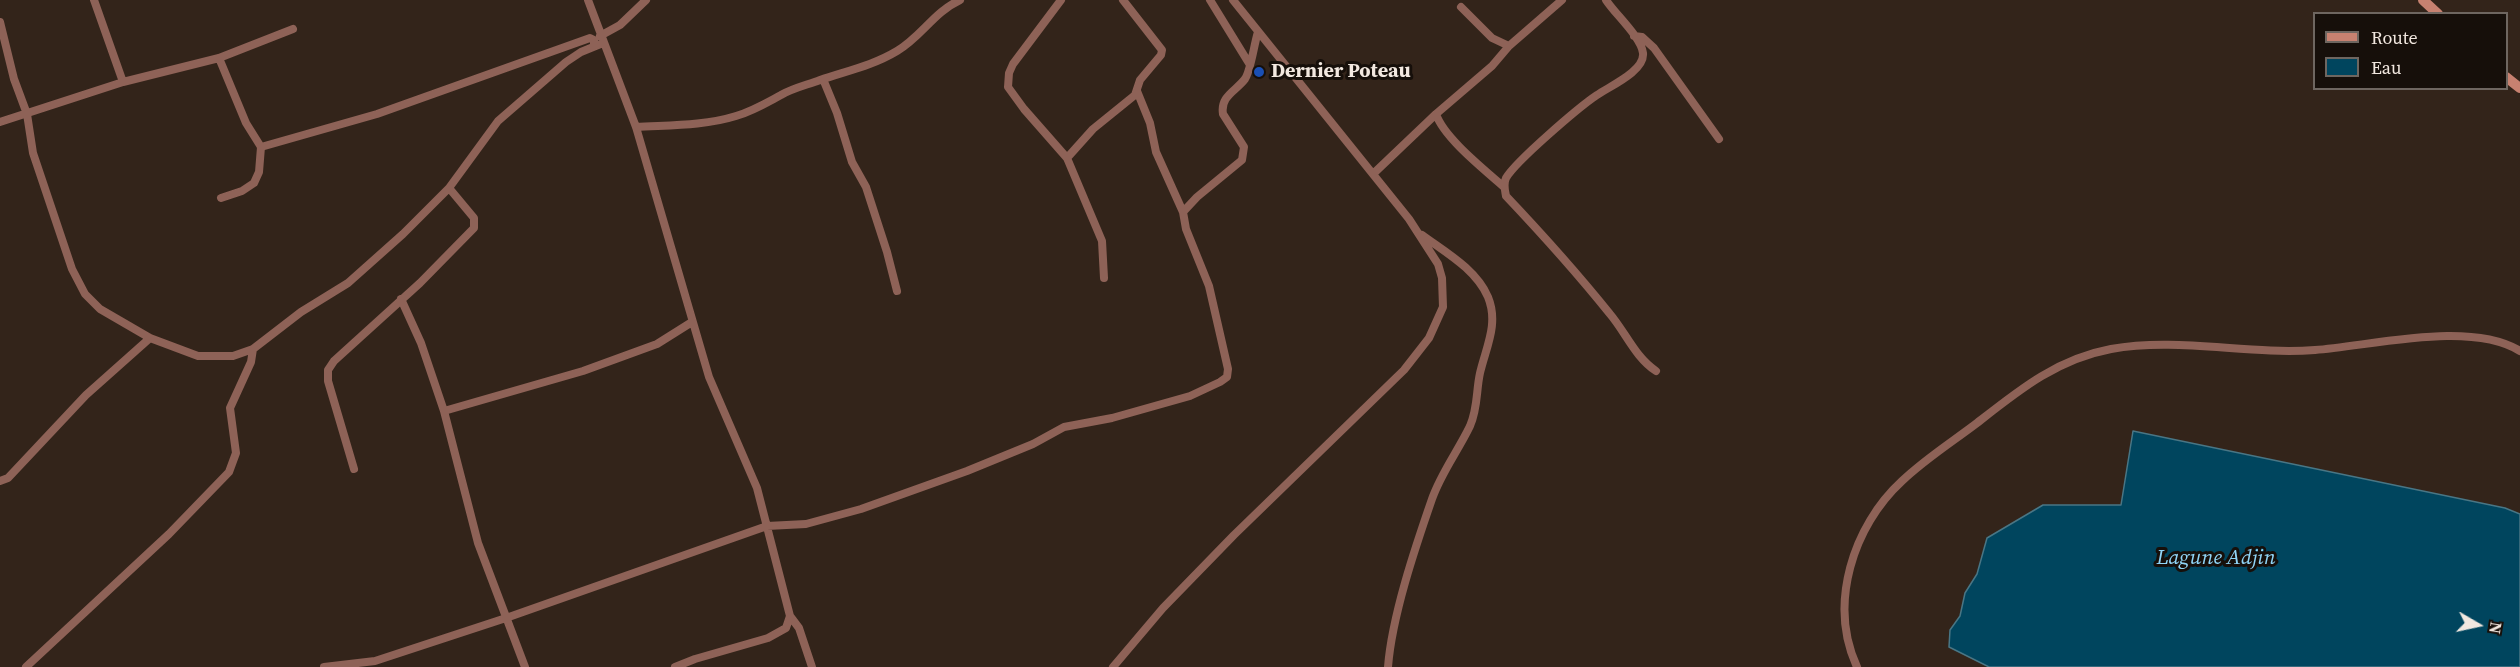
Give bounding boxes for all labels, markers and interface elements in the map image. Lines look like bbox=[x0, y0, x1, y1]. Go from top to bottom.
legend bbox=[2313, 12, 2508, 90]
text: Route bbox=[2371, 25, 2418, 50]
text: Eau bbox=[2371, 55, 2402, 80]
place label: Dernier Poteau bbox=[1271, 60, 1411, 84]
marker: Dernier Poteau bbox=[1252, 65, 1266, 79]
water label: Lagune Adjin bbox=[2156, 546, 2276, 572]
north arrow bbox=[2448, 595, 2508, 655]
text: N bbox=[2484, 620, 2508, 635]

